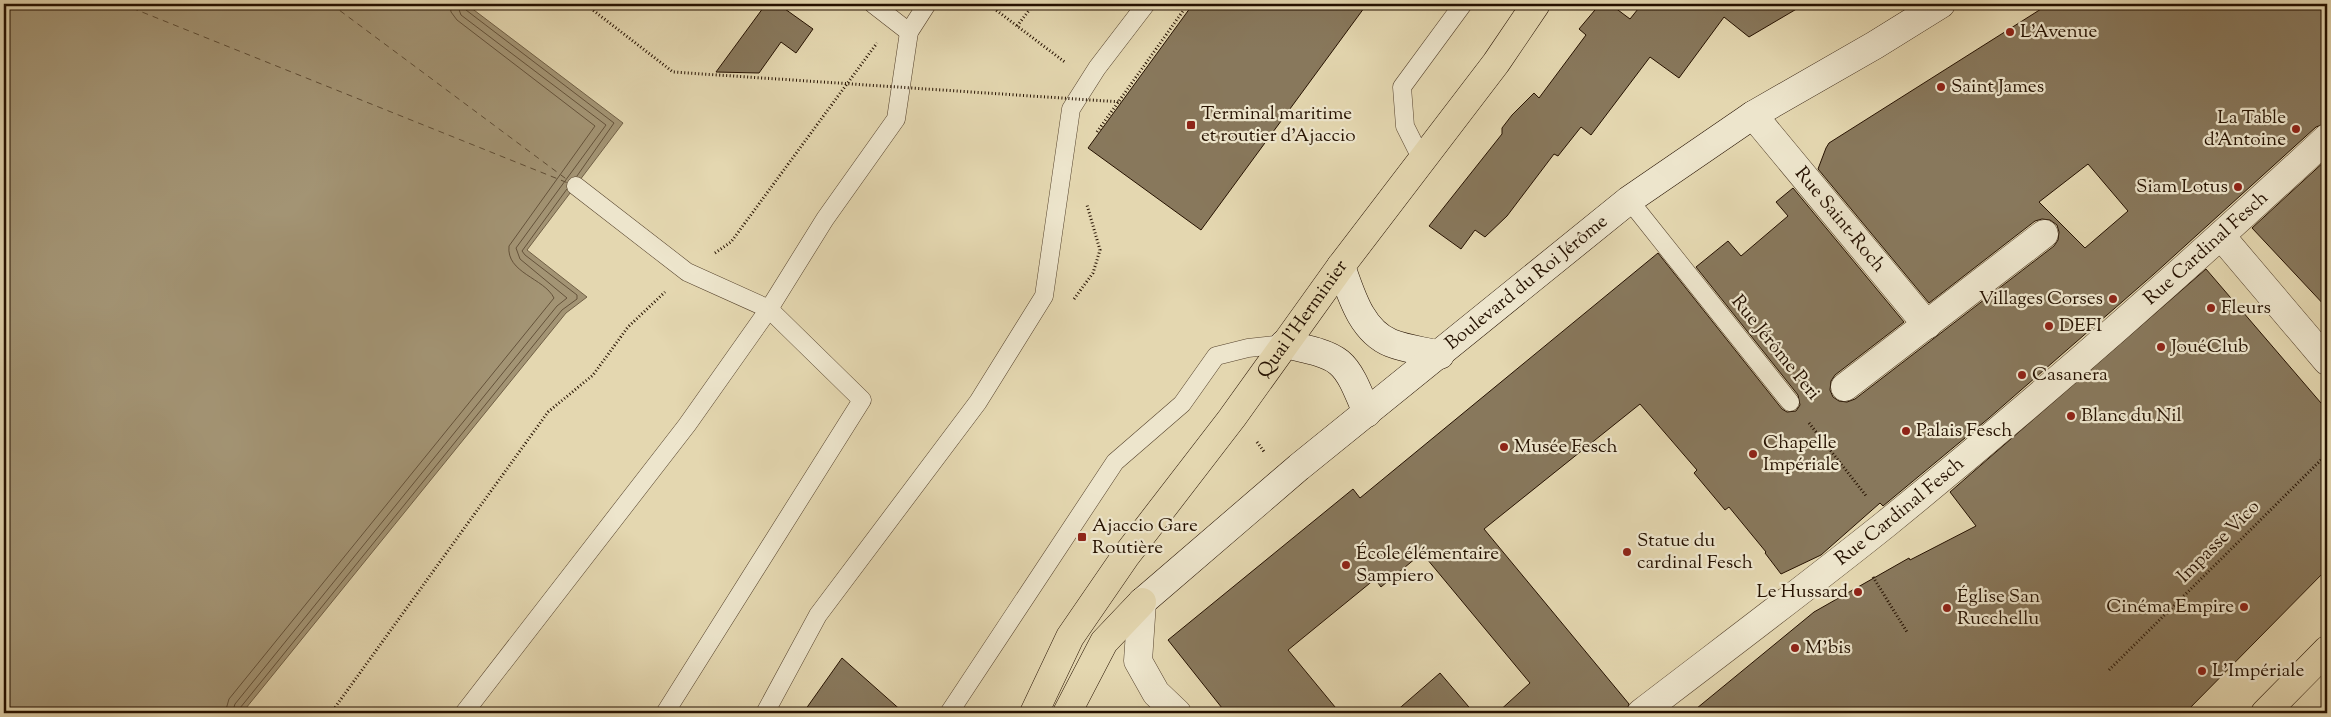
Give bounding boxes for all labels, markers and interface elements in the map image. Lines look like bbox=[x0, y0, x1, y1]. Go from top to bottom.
place label: L'Avenue bbox=[2020, 19, 2097, 46]
marker: L'Avenue bbox=[2004, 26, 2016, 38]
place label: Saint James bbox=[1951, 74, 2044, 101]
marker: Saint James bbox=[1935, 81, 1947, 93]
place label: Terminal maritime et routier d'Ajaccio bbox=[1201, 101, 1356, 150]
place label: La Table d'Antoine bbox=[2204, 105, 2286, 154]
marker: Terminal maritime et routier d'Ajaccio bbox=[1185, 119, 1197, 131]
marker: La Table d'Antoine bbox=[2290, 123, 2302, 135]
street label: Rue Saint-Roch bbox=[1788, 161, 1892, 278]
place label: Siam Lotus bbox=[2136, 174, 2228, 201]
marker: Siam Lotus bbox=[2232, 181, 2244, 193]
street label: Rue Cardinal Fesch bbox=[2138, 185, 2274, 312]
street label: Boulevard du Roi Jérôme bbox=[1440, 209, 1614, 357]
street label: Quai l'Herminier bbox=[1251, 254, 1354, 384]
place label: Villages Corses bbox=[1979, 286, 2103, 313]
street label: Rue Jérôme Peri bbox=[1724, 290, 1826, 406]
marker: Villages Corses bbox=[2107, 293, 2119, 305]
place label: Fleurs bbox=[2221, 295, 2271, 322]
marker: Fleurs bbox=[2205, 302, 2217, 314]
place label: DEFI bbox=[2059, 313, 2102, 340]
marker: DEFI bbox=[2043, 320, 2055, 332]
place label: JouéClub bbox=[2170, 334, 2248, 361]
marker: JouéClub bbox=[2155, 341, 2167, 353]
place label: Casanera bbox=[2032, 362, 2108, 389]
marker: Casanera bbox=[2016, 369, 2028, 381]
place label: Blanc du Nil bbox=[2081, 403, 2182, 430]
marker: Blanc du Nil bbox=[2065, 410, 2077, 422]
place label: Palais Fesch bbox=[1916, 418, 2012, 445]
marker: Palais Fesch bbox=[1900, 425, 1912, 437]
place label: Chapelle Impériale bbox=[1763, 430, 1840, 479]
place label: Musée Fesch bbox=[1514, 434, 1618, 461]
marker: Musée Fesch bbox=[1498, 441, 1510, 453]
marker: Chapelle Impériale bbox=[1747, 448, 1759, 460]
street label: Rue Cardinal Fesch bbox=[1830, 451, 1970, 572]
street label: Impasse Vico bbox=[2171, 494, 2267, 590]
place label: Ajaccio Gare Routière bbox=[1092, 513, 1198, 562]
place label: Statue du cardinal Fesch bbox=[1637, 528, 1753, 577]
marker: Ajaccio Gare Routière bbox=[1076, 531, 1088, 543]
place label: École élémentaire Sampiero bbox=[1356, 541, 1499, 590]
marker: Statue du cardinal Fesch bbox=[1621, 546, 1633, 558]
marker: École élémentaire Sampiero bbox=[1340, 559, 1352, 571]
place label: Le Hussard bbox=[1756, 579, 1848, 606]
place label: Église San Rucchellu bbox=[1957, 584, 2040, 633]
marker: Le Hussard bbox=[1852, 586, 1864, 598]
place label: Cinéma Empire bbox=[2106, 594, 2234, 621]
marker: Cinéma Empire bbox=[2238, 601, 2250, 613]
marker: Église San Rucchellu bbox=[1941, 602, 1953, 614]
place label: M'bis bbox=[1805, 635, 1851, 662]
marker: M'bis bbox=[1789, 642, 1801, 654]
place label: L'Impériale bbox=[2212, 658, 2304, 685]
marker: L'Impériale bbox=[2196, 665, 2208, 677]

